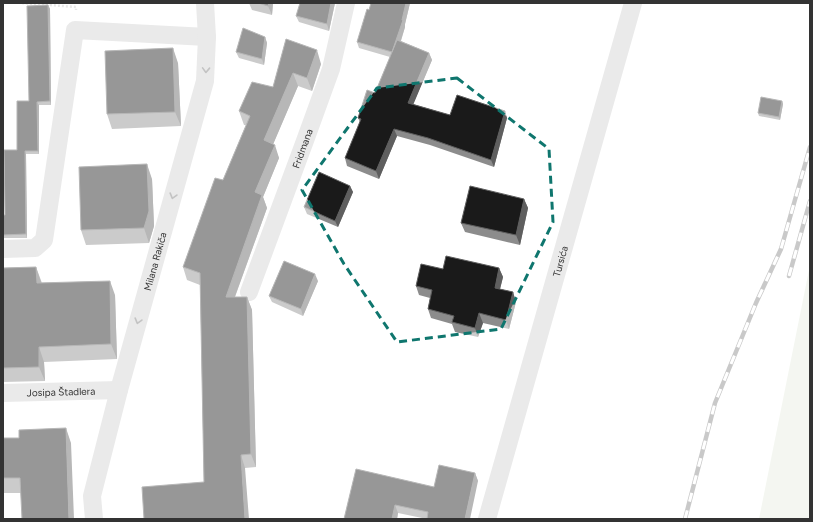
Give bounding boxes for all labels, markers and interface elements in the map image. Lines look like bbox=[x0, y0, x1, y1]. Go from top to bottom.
one-way arrow bbox=[201, 67, 210, 73]
street label: Fridmana bbox=[289, 127, 316, 170]
one-way arrow bbox=[170, 192, 178, 199]
street label: Milana Rakiča bbox=[141, 231, 170, 292]
street label: Tursića bbox=[550, 244, 571, 278]
one-way arrow bbox=[135, 318, 143, 324]
street label: Josipa Štadlera bbox=[27, 385, 95, 399]

